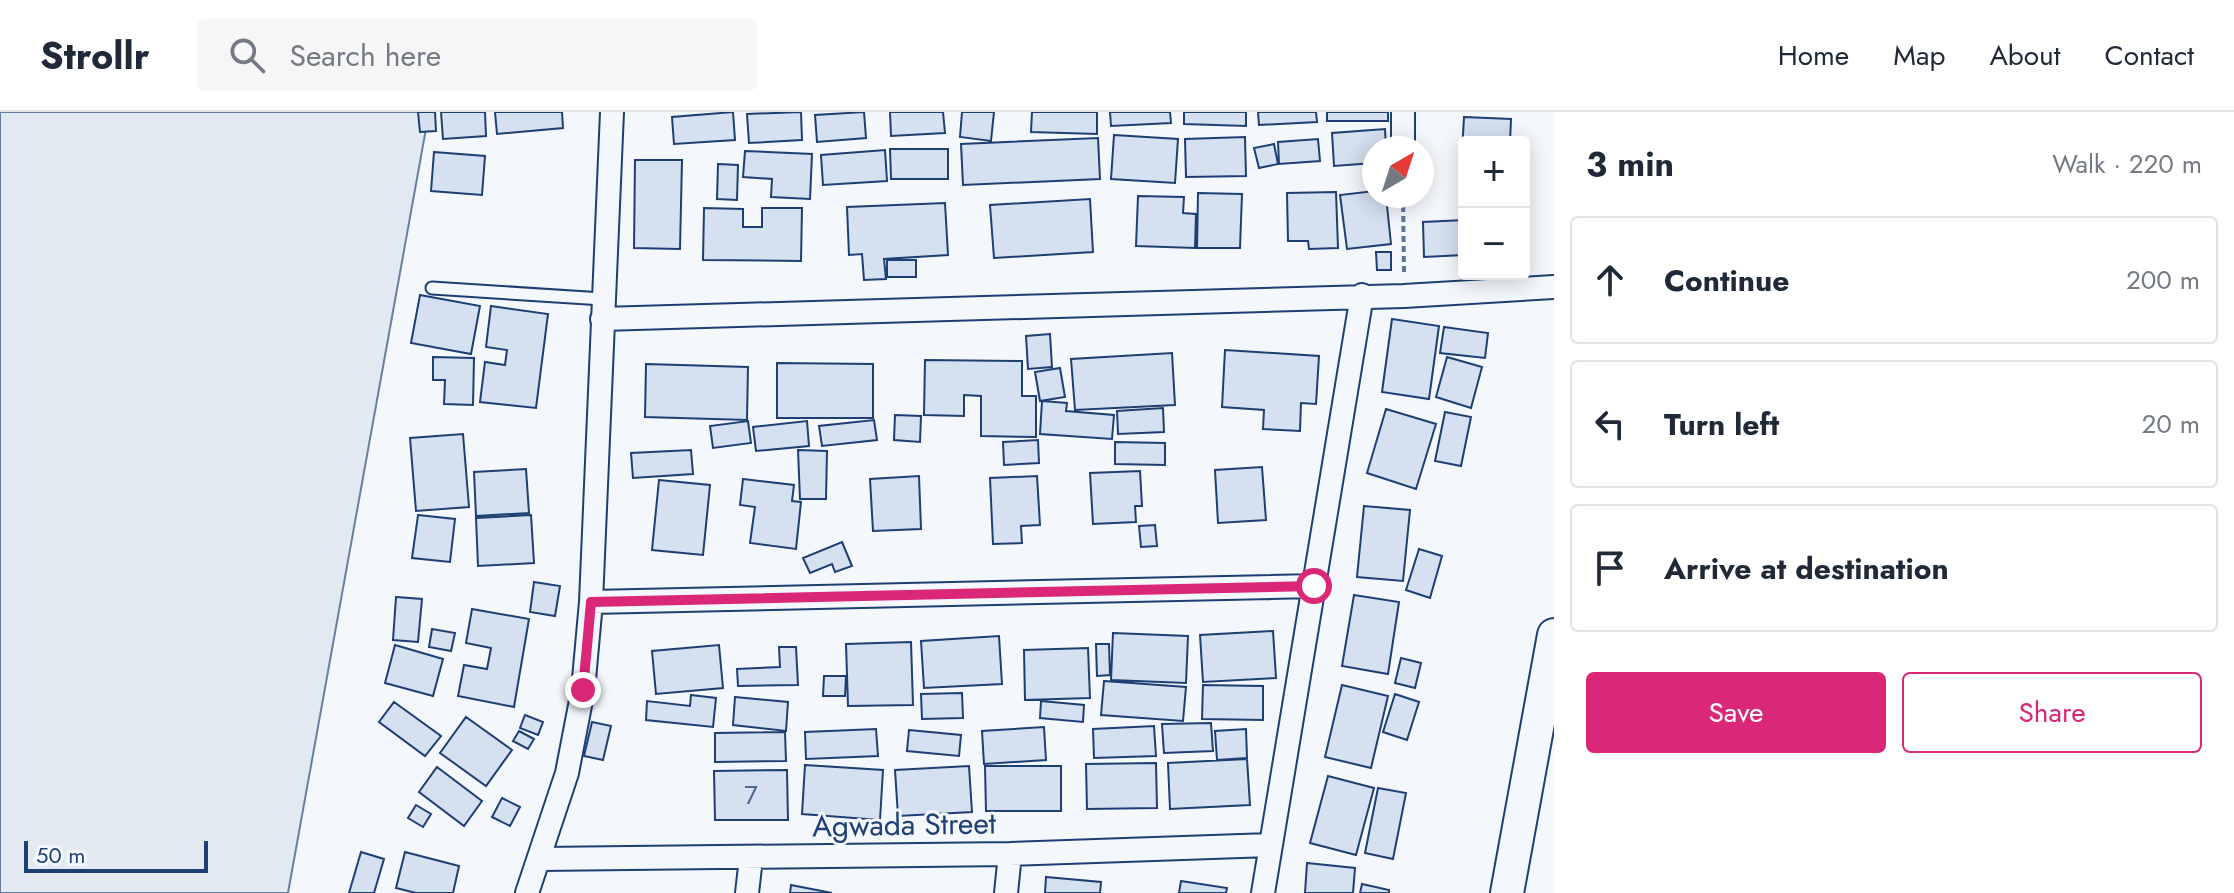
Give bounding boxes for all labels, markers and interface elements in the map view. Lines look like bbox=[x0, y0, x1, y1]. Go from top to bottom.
search box bbox=[197, 19, 757, 91]
text: Strollr bbox=[40, 28, 149, 83]
icon: search bbox=[225, 33, 269, 77]
text: Search here bbox=[289, 34, 441, 77]
text: Home bbox=[1778, 35, 1849, 76]
text: Map bbox=[1893, 35, 1945, 76]
text: About bbox=[1989, 35, 2061, 76]
text: Contact bbox=[2105, 35, 2194, 76]
north arrow bbox=[1362, 136, 1434, 208]
map controls bbox=[1458, 136, 1530, 280]
button: + bbox=[1458, 136, 1530, 208]
text: 3 min bbox=[1586, 140, 1674, 189]
text: Walk · 220 m bbox=[2052, 145, 2202, 183]
button: − bbox=[1458, 208, 1530, 280]
icon: ahead bbox=[1588, 258, 1632, 302]
text: Continue bbox=[1664, 259, 1790, 302]
text: 200 m bbox=[2126, 261, 2200, 299]
icon: left bbox=[1588, 402, 1632, 446]
text: Turn left bbox=[1664, 403, 1779, 446]
text: 20 m bbox=[2142, 405, 2200, 443]
icon: arrive bbox=[1588, 546, 1632, 590]
text: Arrive at destination bbox=[1664, 547, 1949, 590]
route start bbox=[1296, 568, 1332, 604]
route end bbox=[565, 672, 601, 708]
button: Save bbox=[1586, 672, 1886, 753]
button: Share bbox=[1902, 672, 2202, 753]
house number: 7 bbox=[744, 776, 758, 814]
street label: Agwada Street bbox=[812, 801, 997, 848]
scale bar bbox=[24, 837, 208, 873]
text: 50 m bbox=[36, 839, 85, 871]

